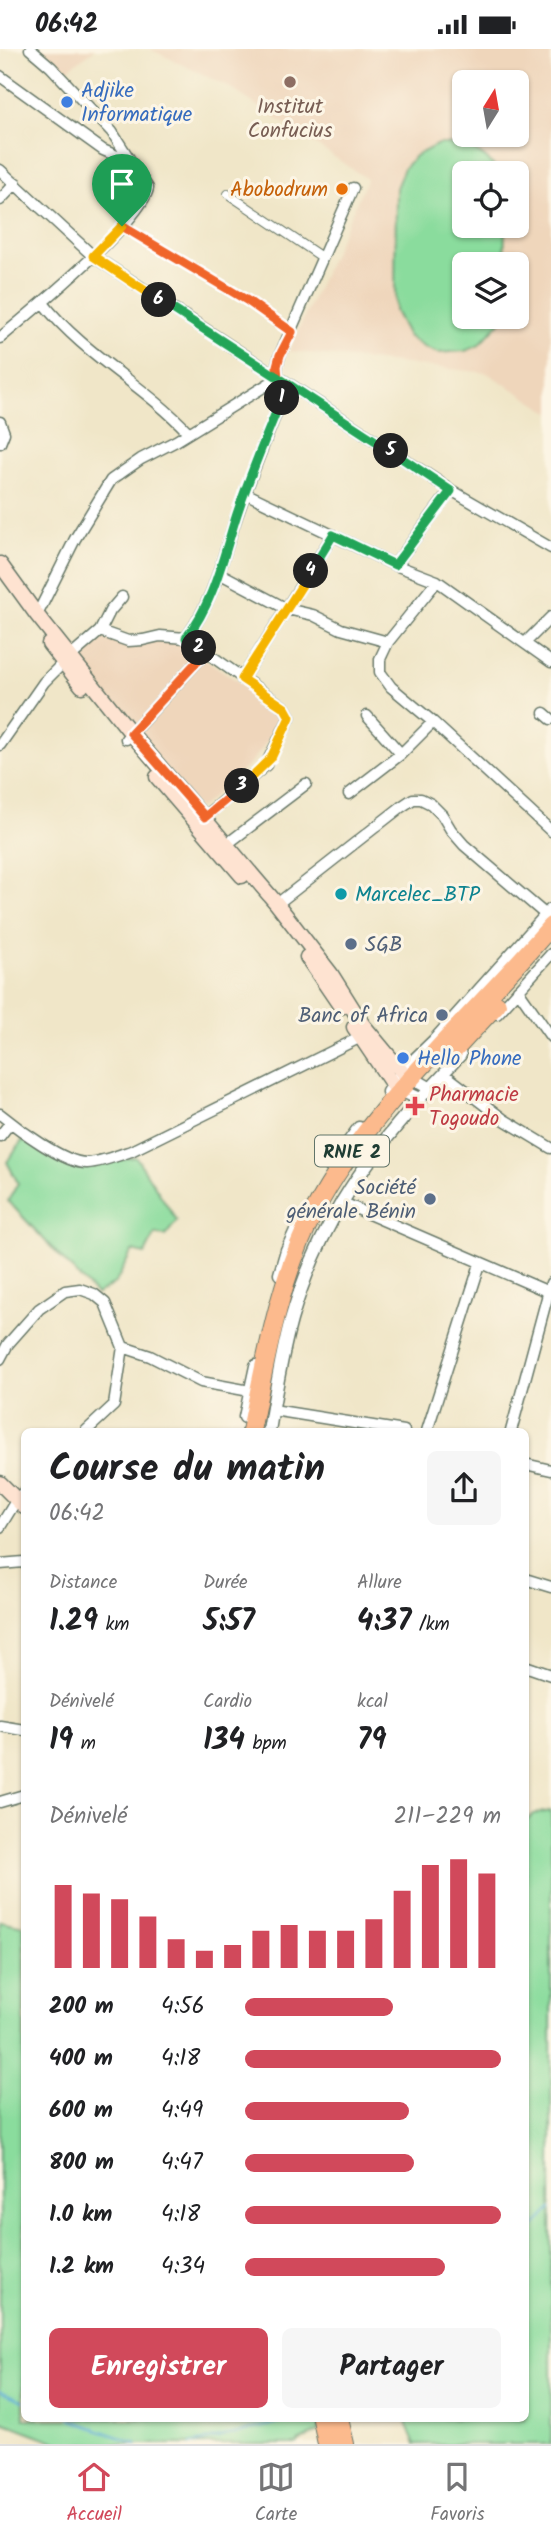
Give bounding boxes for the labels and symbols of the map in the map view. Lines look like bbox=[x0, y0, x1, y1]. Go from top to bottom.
north arrow bbox=[452, 70, 528, 147]
marker: Institut Confucius bbox=[282, 74, 298, 90]
place label: Adjike Informatique bbox=[81, 75, 193, 132]
place label: Institut Confucius bbox=[248, 91, 332, 148]
marker: Adjike Informatique bbox=[59, 94, 75, 110]
pin bbox=[92, 154, 152, 226]
place label: Abobodrum bbox=[230, 174, 328, 207]
marker: Abobodrum bbox=[334, 181, 350, 197]
pin: 6 bbox=[142, 282, 176, 317]
pin: 1 bbox=[264, 381, 300, 415]
pin: 5 bbox=[374, 433, 408, 469]
pin: 4 bbox=[294, 553, 328, 589]
pin: 2 bbox=[182, 631, 216, 665]
pin: 3 bbox=[224, 769, 260, 803]
place label: Marcelec_BTP bbox=[355, 879, 480, 912]
marker: Marcelec_BTP bbox=[333, 886, 349, 902]
place label: SGB bbox=[365, 929, 402, 962]
marker: SGB bbox=[343, 936, 359, 952]
place label: Banc of Africa bbox=[298, 1000, 428, 1033]
marker: Banc of Africa bbox=[434, 1007, 450, 1023]
place label: Hello Phone bbox=[417, 1043, 522, 1076]
marker: Hello Phone bbox=[395, 1050, 411, 1066]
place label: Pharmacie Togoudo bbox=[429, 1079, 519, 1136]
marker: Pharmacie Togoudo bbox=[407, 1098, 423, 1114]
road number: RNIE 2 bbox=[315, 1135, 389, 1167]
place label: Société générale Bénin bbox=[286, 1172, 417, 1229]
marker: Société générale Bénin bbox=[422, 1191, 438, 1207]

